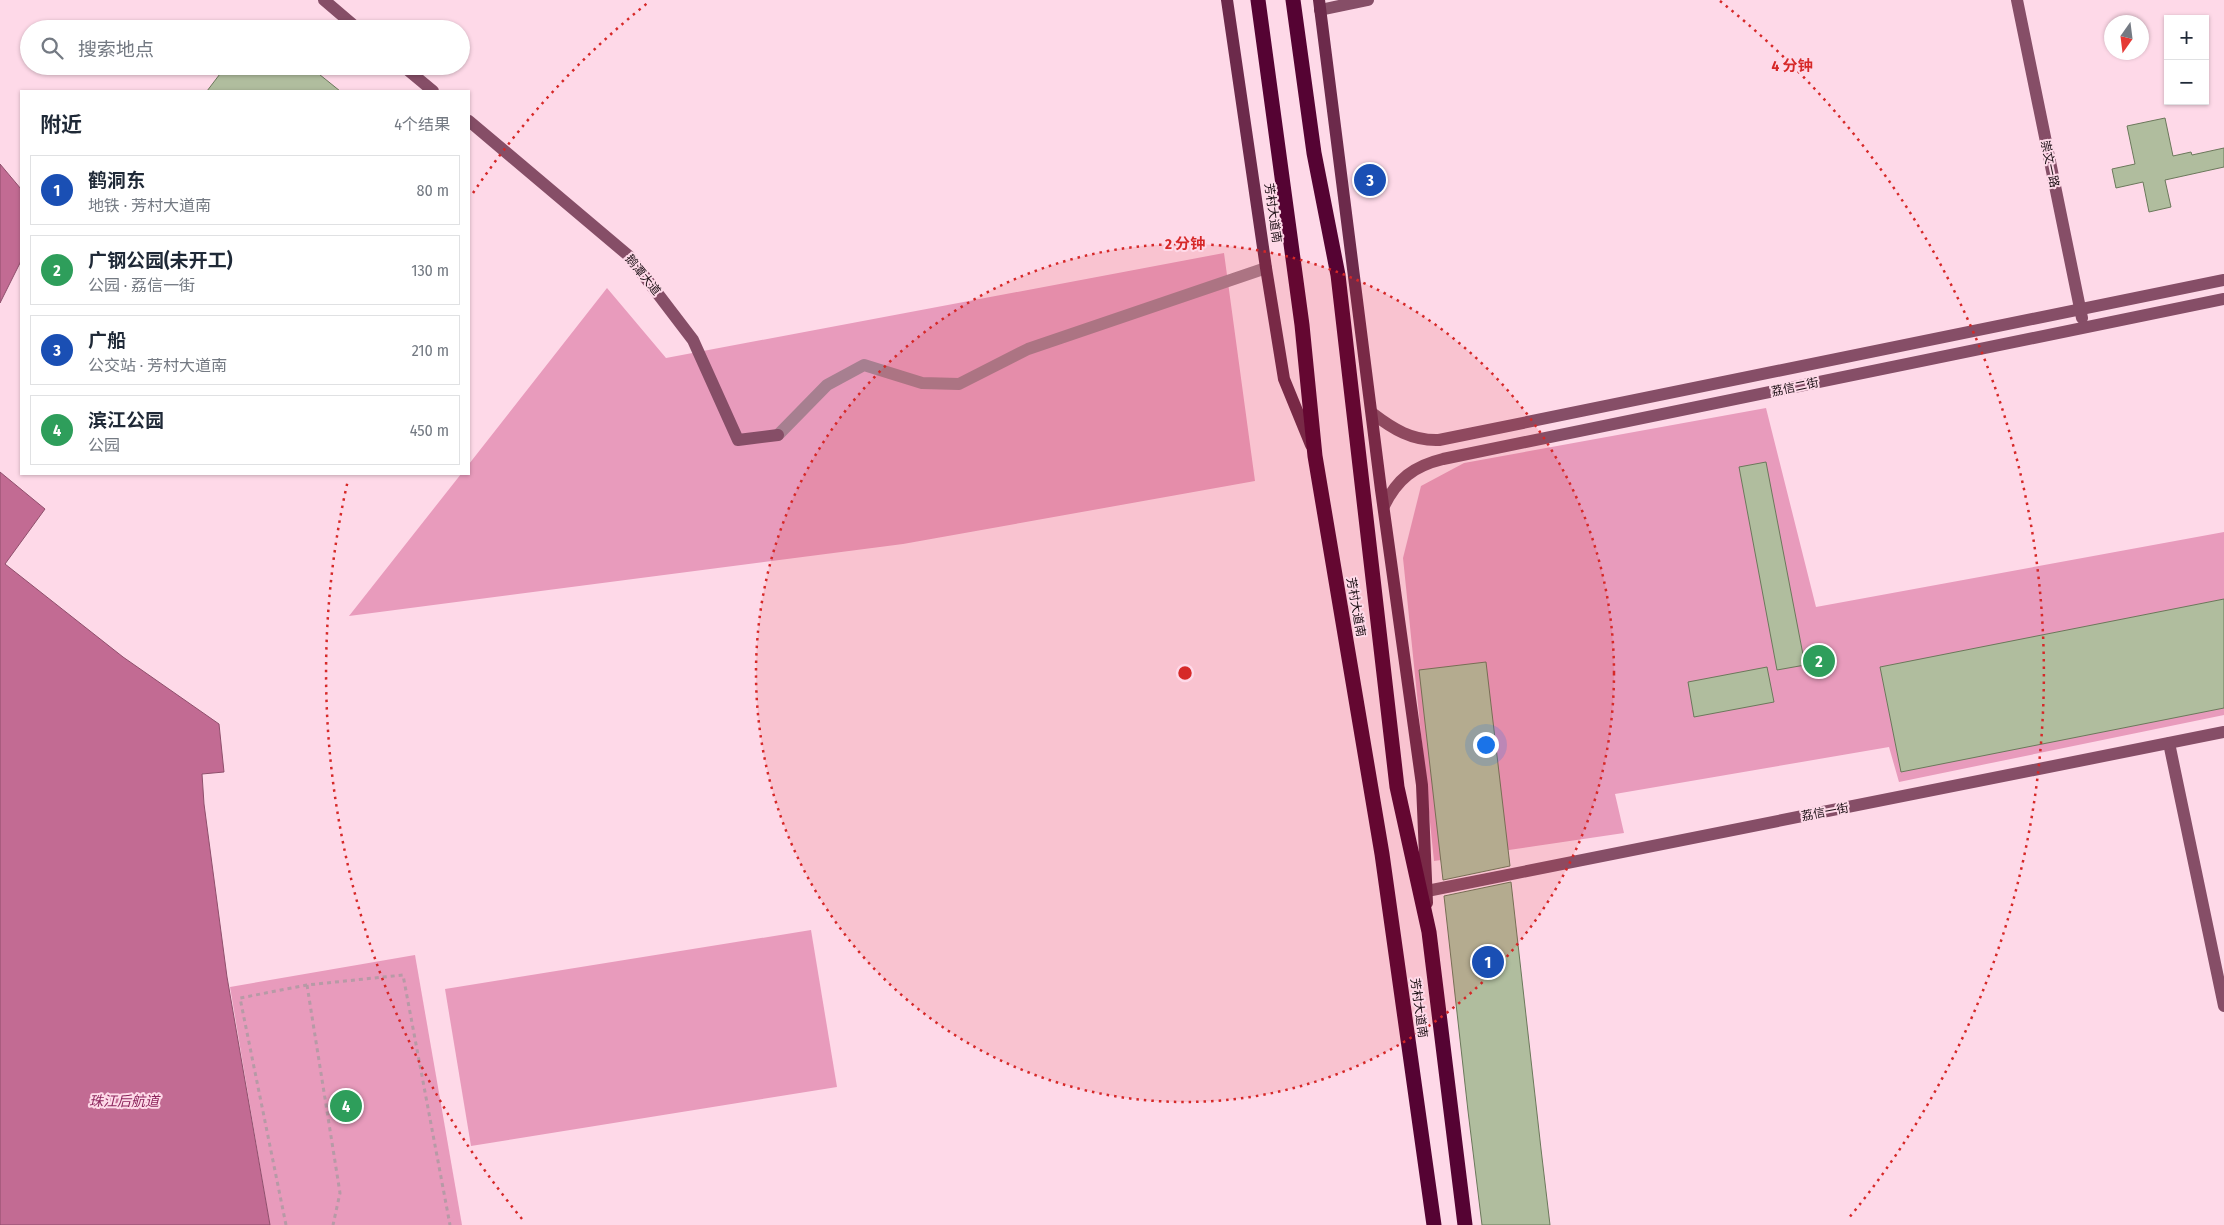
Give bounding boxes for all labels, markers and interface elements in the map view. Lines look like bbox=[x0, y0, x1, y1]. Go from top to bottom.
north arrow bbox=[2104, 15, 2149, 60]
map controls bbox=[2164, 15, 2209, 105]
button: + bbox=[2164, 15, 2209, 60]
search box bbox=[20, 20, 470, 75]
icon: search bbox=[38, 34, 66, 62]
text: 搜索地点 bbox=[78, 38, 154, 61]
text: 4 分钟 bbox=[1772, 57, 1812, 75]
button: − bbox=[2164, 60, 2209, 105]
text: 附近 bbox=[40, 112, 82, 138]
text: 4个结果 bbox=[394, 115, 450, 134]
street label: 崇文一路 bbox=[2038, 139, 2062, 189]
pin: 3 bbox=[1354, 161, 1386, 199]
text: 鹤洞东 bbox=[88, 169, 145, 192]
text: 1 bbox=[54, 181, 60, 200]
text: 80 m bbox=[417, 181, 449, 200]
street label: 芳村大道南 bbox=[1262, 182, 1284, 244]
text: 地铁 · 芳村大道南 bbox=[88, 196, 211, 215]
text: 2 分钟 bbox=[1164, 235, 1205, 253]
text: 广钢公园(未开工) bbox=[88, 249, 232, 272]
street label: 鹅潭大道 bbox=[622, 252, 664, 298]
text: 2 bbox=[53, 261, 61, 280]
text: 130 m bbox=[411, 261, 449, 280]
text: 公园 · 荔信一街 bbox=[88, 276, 195, 295]
text: 广船 bbox=[88, 329, 126, 352]
text: 3 bbox=[53, 341, 61, 360]
text: 210 m bbox=[412, 341, 449, 360]
text: 公交站 · 芳村大道南 bbox=[88, 356, 227, 375]
street label: 荔信二街 bbox=[1770, 375, 1820, 399]
text: 滨江公园 bbox=[88, 409, 164, 432]
text: 4 bbox=[53, 421, 61, 440]
text: 450 m bbox=[410, 421, 449, 440]
text: 公园 bbox=[88, 436, 120, 455]
street label: 芳村大道南 bbox=[1344, 576, 1368, 638]
pin: 2 bbox=[1803, 642, 1835, 680]
centre of rings bbox=[1176, 664, 1194, 682]
your location bbox=[1473, 732, 1499, 758]
street label: 荔信一街 bbox=[1800, 801, 1850, 823]
pin: 1 bbox=[1472, 943, 1504, 981]
street label: 芳村大道南 bbox=[1408, 977, 1430, 1039]
pin: 4 bbox=[330, 1087, 362, 1125]
water label: 珠江后航道 bbox=[89, 1093, 161, 1110]

